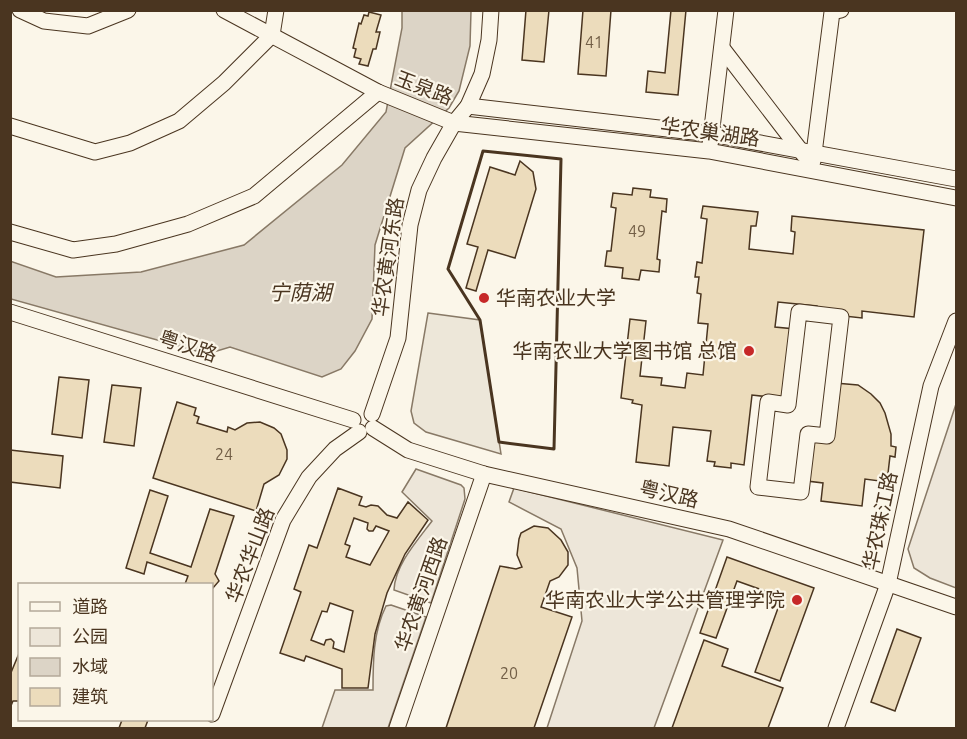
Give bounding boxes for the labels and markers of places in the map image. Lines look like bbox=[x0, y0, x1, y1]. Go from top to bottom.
place label: 华南农业大学 bbox=[496, 286, 616, 309]
marker: 华南农业大学 bbox=[477, 291, 491, 305]
place label: 华南农业大学图书馆 总馆 bbox=[512, 339, 737, 362]
marker: 华南农业大学图书馆 总馆 bbox=[742, 344, 756, 358]
place label: 华南农业大学公共管理学院 bbox=[545, 588, 785, 611]
marker: 华南农业大学公共管理学院 bbox=[790, 593, 804, 607]

